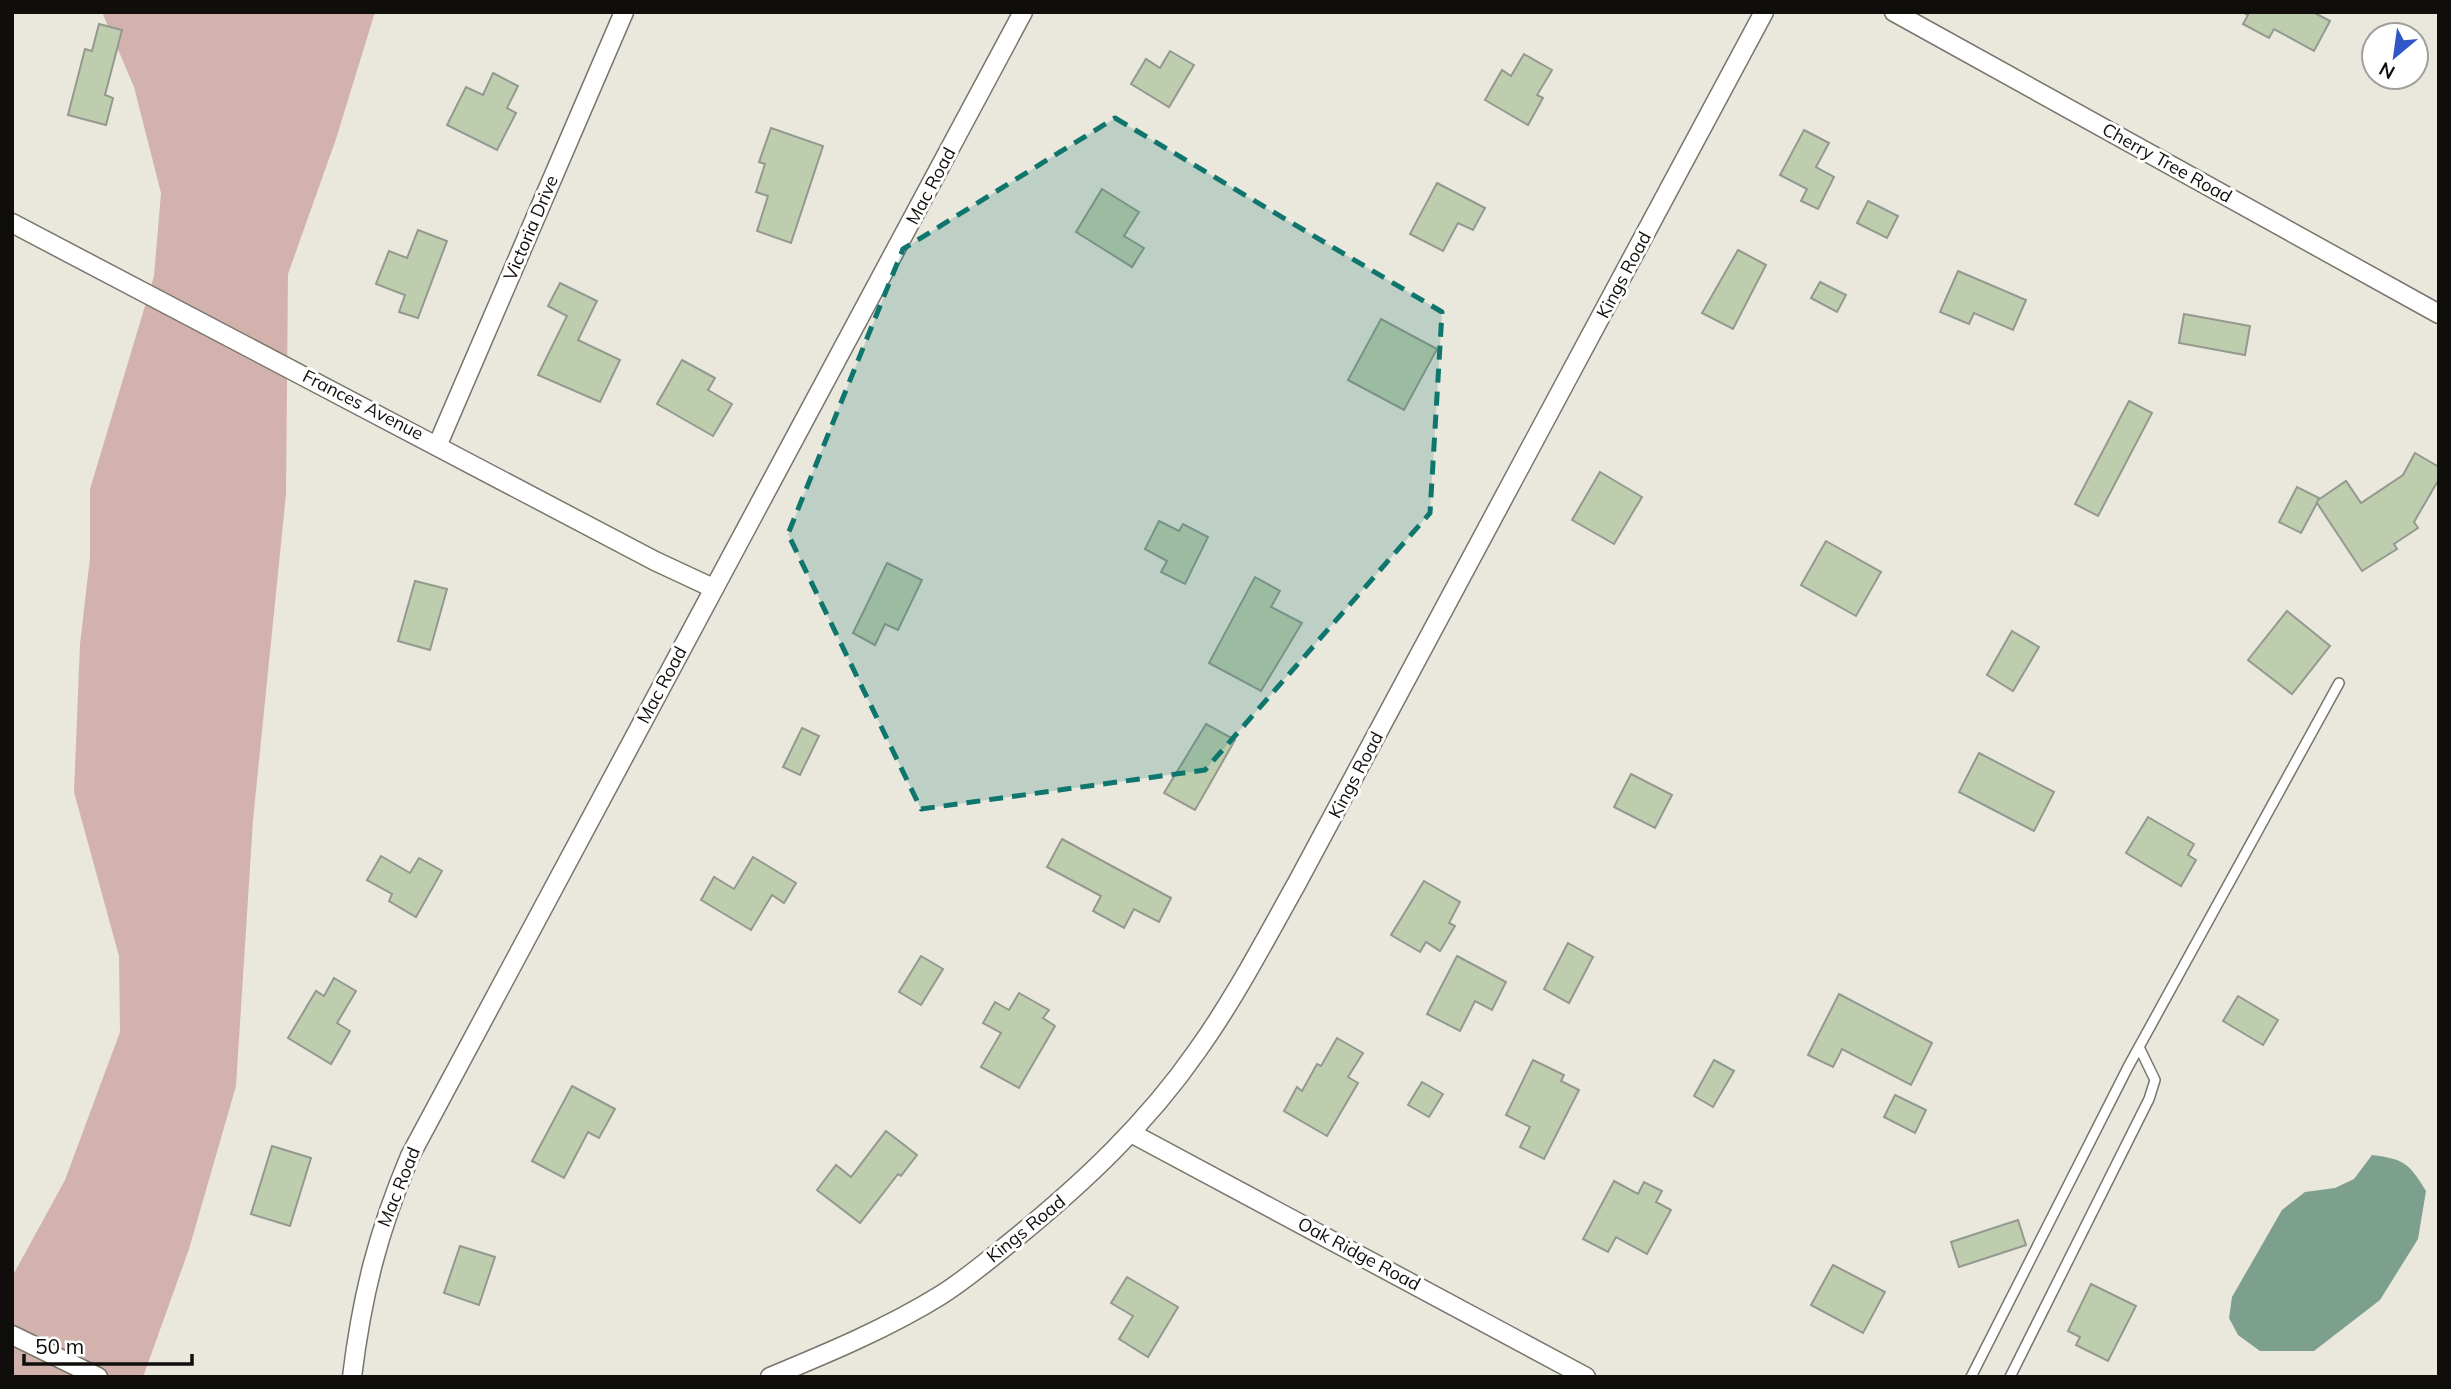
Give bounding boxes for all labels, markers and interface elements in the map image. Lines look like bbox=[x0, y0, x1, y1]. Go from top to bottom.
north arrow bbox=[2360, 21, 2430, 91]
text: N bbox=[2375, 57, 2399, 85]
street label: Cherry Tree Road bbox=[2098, 117, 2236, 208]
street label: Mac Road bbox=[901, 143, 960, 228]
street label: Victoria Drive bbox=[498, 172, 563, 284]
street label: Kings Road bbox=[1591, 227, 1656, 322]
street label: Frances Avenue bbox=[299, 364, 428, 445]
street label: Mac Road bbox=[632, 642, 691, 727]
street label: Kings Road bbox=[1323, 727, 1388, 822]
street label: Mac Road bbox=[372, 1144, 425, 1230]
street label: Kings Road bbox=[982, 1190, 1070, 1267]
street label: Oak Ridge Road bbox=[1294, 1212, 1425, 1296]
scale bar bbox=[24, 1322, 192, 1366]
text: 50 m bbox=[35, 1333, 84, 1359]

